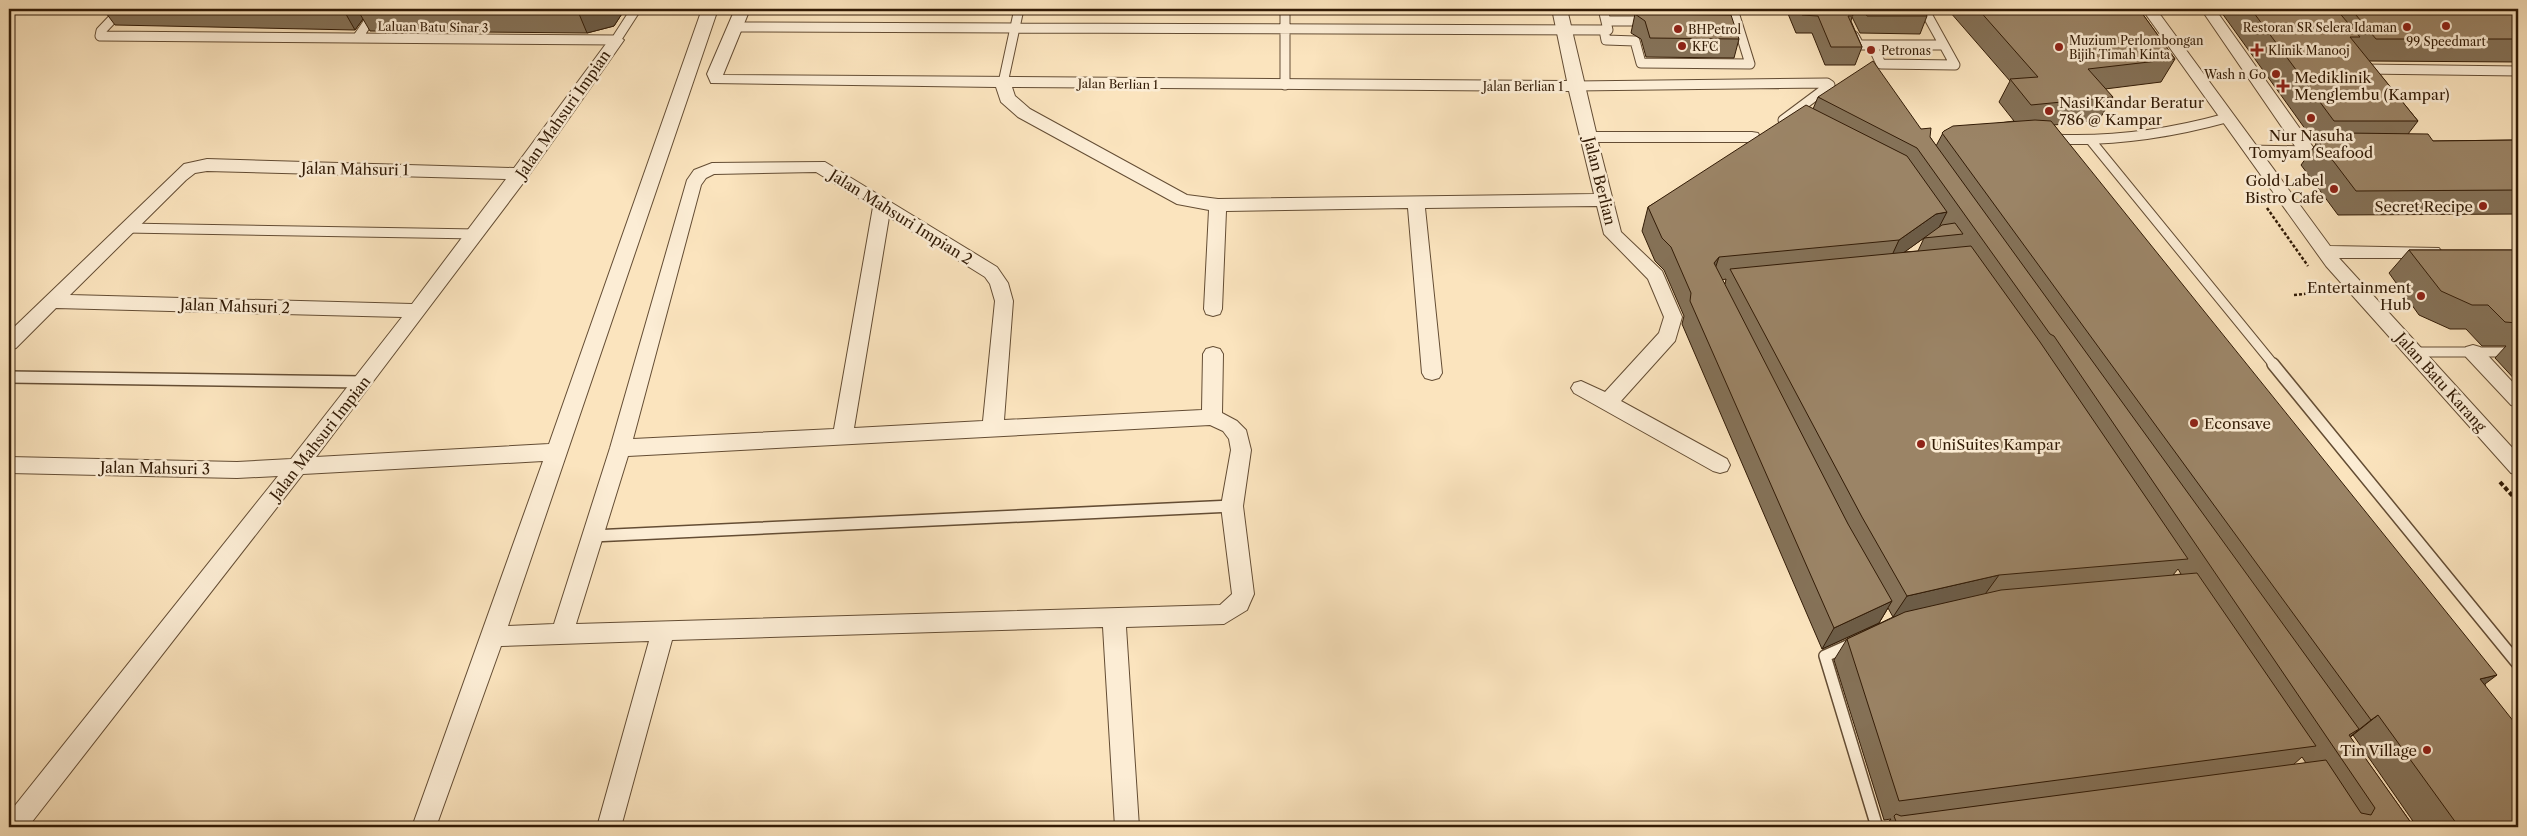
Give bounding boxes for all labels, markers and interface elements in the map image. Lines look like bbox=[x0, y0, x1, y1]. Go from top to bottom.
street label: Laluan Batu Sinar 3 bbox=[377, 19, 489, 35]
place label: Restoran SR Selera Idaman bbox=[2243, 20, 2397, 35]
marker: 99 Speedmart bbox=[2440, 20, 2452, 32]
marker: Restoran SR Selera Idaman bbox=[2401, 21, 2413, 33]
place label: BHPetrol bbox=[1688, 22, 1741, 37]
marker: BHPetrol bbox=[1672, 23, 1684, 35]
place label: Muzium Perlombongan Bijih Timah Kinta bbox=[2069, 33, 2204, 62]
place label: 99 Speedmart bbox=[2406, 34, 2486, 49]
place label: KFC bbox=[1692, 39, 1718, 54]
marker: KFC bbox=[1676, 40, 1688, 52]
marker: Muzium Perlombongan Bijih Timah Kinta bbox=[2053, 41, 2065, 53]
place label: Petronas bbox=[1881, 43, 1931, 58]
marker: Klinik Manooj bbox=[2250, 43, 2264, 57]
place label: Klinik Manooj bbox=[2268, 43, 2350, 58]
marker: Petronas bbox=[1865, 44, 1877, 56]
street label: Jalan Mahsuri Impian bbox=[510, 46, 615, 184]
place label: Wash n Go bbox=[2203, 67, 2266, 82]
marker: Wash n Go bbox=[2270, 68, 2282, 80]
place label: Mediklinik Menglembu (Kampar) bbox=[2294, 68, 2449, 104]
street label: Jalan Berlian 1 bbox=[1076, 76, 1158, 92]
street label: Jalan Berlian 1 bbox=[1481, 79, 1563, 94]
marker: Mediklinik Menglembu (Kampar) bbox=[2276, 79, 2290, 93]
place label: Nasi Kandar Beratur 786 @ Kampar bbox=[2059, 93, 2205, 129]
marker: Nasi Kandar Beratur 786 @ Kampar bbox=[2043, 105, 2055, 117]
marker: Nur Nasuha Tomyam Seafood bbox=[2305, 112, 2317, 124]
place label: Nur Nasuha Tomyam Seafood bbox=[2249, 126, 2373, 162]
street label: Jalan Berlian bbox=[1579, 133, 1620, 228]
street label: Jalan Mahsuri 1 bbox=[299, 159, 410, 179]
street label: Jalan Mahsuri Impian 2 bbox=[824, 164, 976, 269]
place label: Gold Label Bistro Cafe bbox=[2245, 171, 2325, 207]
marker: Gold Label Bistro Cafe bbox=[2328, 183, 2340, 195]
place label: Secret Recipe bbox=[2375, 197, 2473, 216]
marker: Secret Recipe bbox=[2477, 200, 2489, 212]
place label: Entertainment Hub bbox=[2307, 278, 2412, 314]
marker: Entertainment Hub bbox=[2415, 290, 2427, 302]
street label: Jalan Mahsuri 2 bbox=[178, 295, 290, 317]
street label: Jalan Batu Karang bbox=[2390, 327, 2491, 436]
street label: Jalan Mahsuri Impian bbox=[264, 372, 375, 506]
place label: Econsave bbox=[2204, 414, 2271, 433]
marker: Econsave bbox=[2188, 417, 2200, 429]
place label: UniSuites Kampar bbox=[1931, 435, 2061, 454]
marker: UniSuites Kampar bbox=[1915, 438, 1927, 450]
street label: Jalan Mahsuri 3 bbox=[98, 458, 210, 478]
place label: Tin Village bbox=[2340, 741, 2417, 760]
marker: Tin Village bbox=[2421, 744, 2433, 756]

